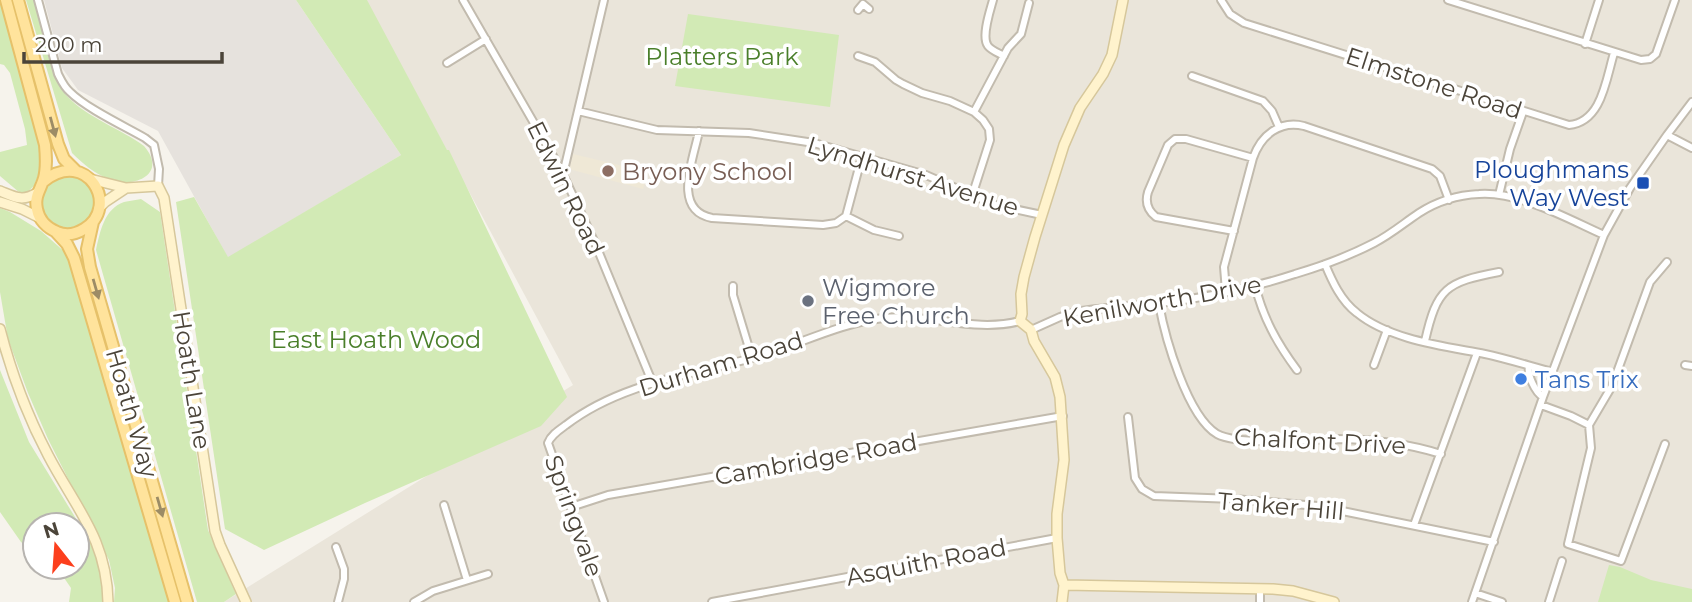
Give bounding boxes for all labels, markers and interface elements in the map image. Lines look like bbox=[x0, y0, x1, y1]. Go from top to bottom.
scale bar bbox=[24, 21, 222, 65]
text: 200 m bbox=[35, 32, 102, 57]
street label: Elmstone Road bbox=[1342, 41, 1526, 125]
park label: Platters Park bbox=[645, 42, 799, 71]
one-way arrow bbox=[48, 116, 59, 138]
street label: Edwin Road bbox=[521, 116, 611, 260]
street label: Lyndhurst Avenue bbox=[804, 130, 1022, 222]
place label: Ploughmans Way West bbox=[1474, 155, 1629, 212]
place label: Bryony School bbox=[622, 157, 793, 186]
marker: Bryony School bbox=[600, 163, 616, 179]
marker: Ploughmans Way West bbox=[1635, 175, 1651, 191]
street label: Kenilworth Drive bbox=[1061, 269, 1263, 333]
place label: Wigmore Free Church bbox=[822, 273, 970, 330]
one-way arrow bbox=[91, 278, 101, 299]
marker: Wigmore Free Church bbox=[800, 293, 816, 309]
street label: Hoath Lane bbox=[167, 309, 217, 451]
park label: East Hoath Wood bbox=[271, 325, 481, 354]
street label: Durham Road bbox=[635, 325, 807, 403]
street label: Hoath Way bbox=[100, 345, 164, 481]
place label: Tans Trix bbox=[1535, 365, 1639, 394]
marker: Tans Trix bbox=[1513, 371, 1529, 387]
street label: Chalfont Drive bbox=[1233, 422, 1407, 460]
street label: Cambridge Road bbox=[713, 427, 919, 491]
street label: Springvale bbox=[539, 451, 609, 581]
street label: Tanker Hill bbox=[1217, 486, 1345, 526]
one-way arrow bbox=[155, 497, 165, 518]
north arrow bbox=[21, 511, 91, 581]
text: N bbox=[40, 517, 62, 543]
street label: Asquith Road bbox=[843, 532, 1009, 592]

